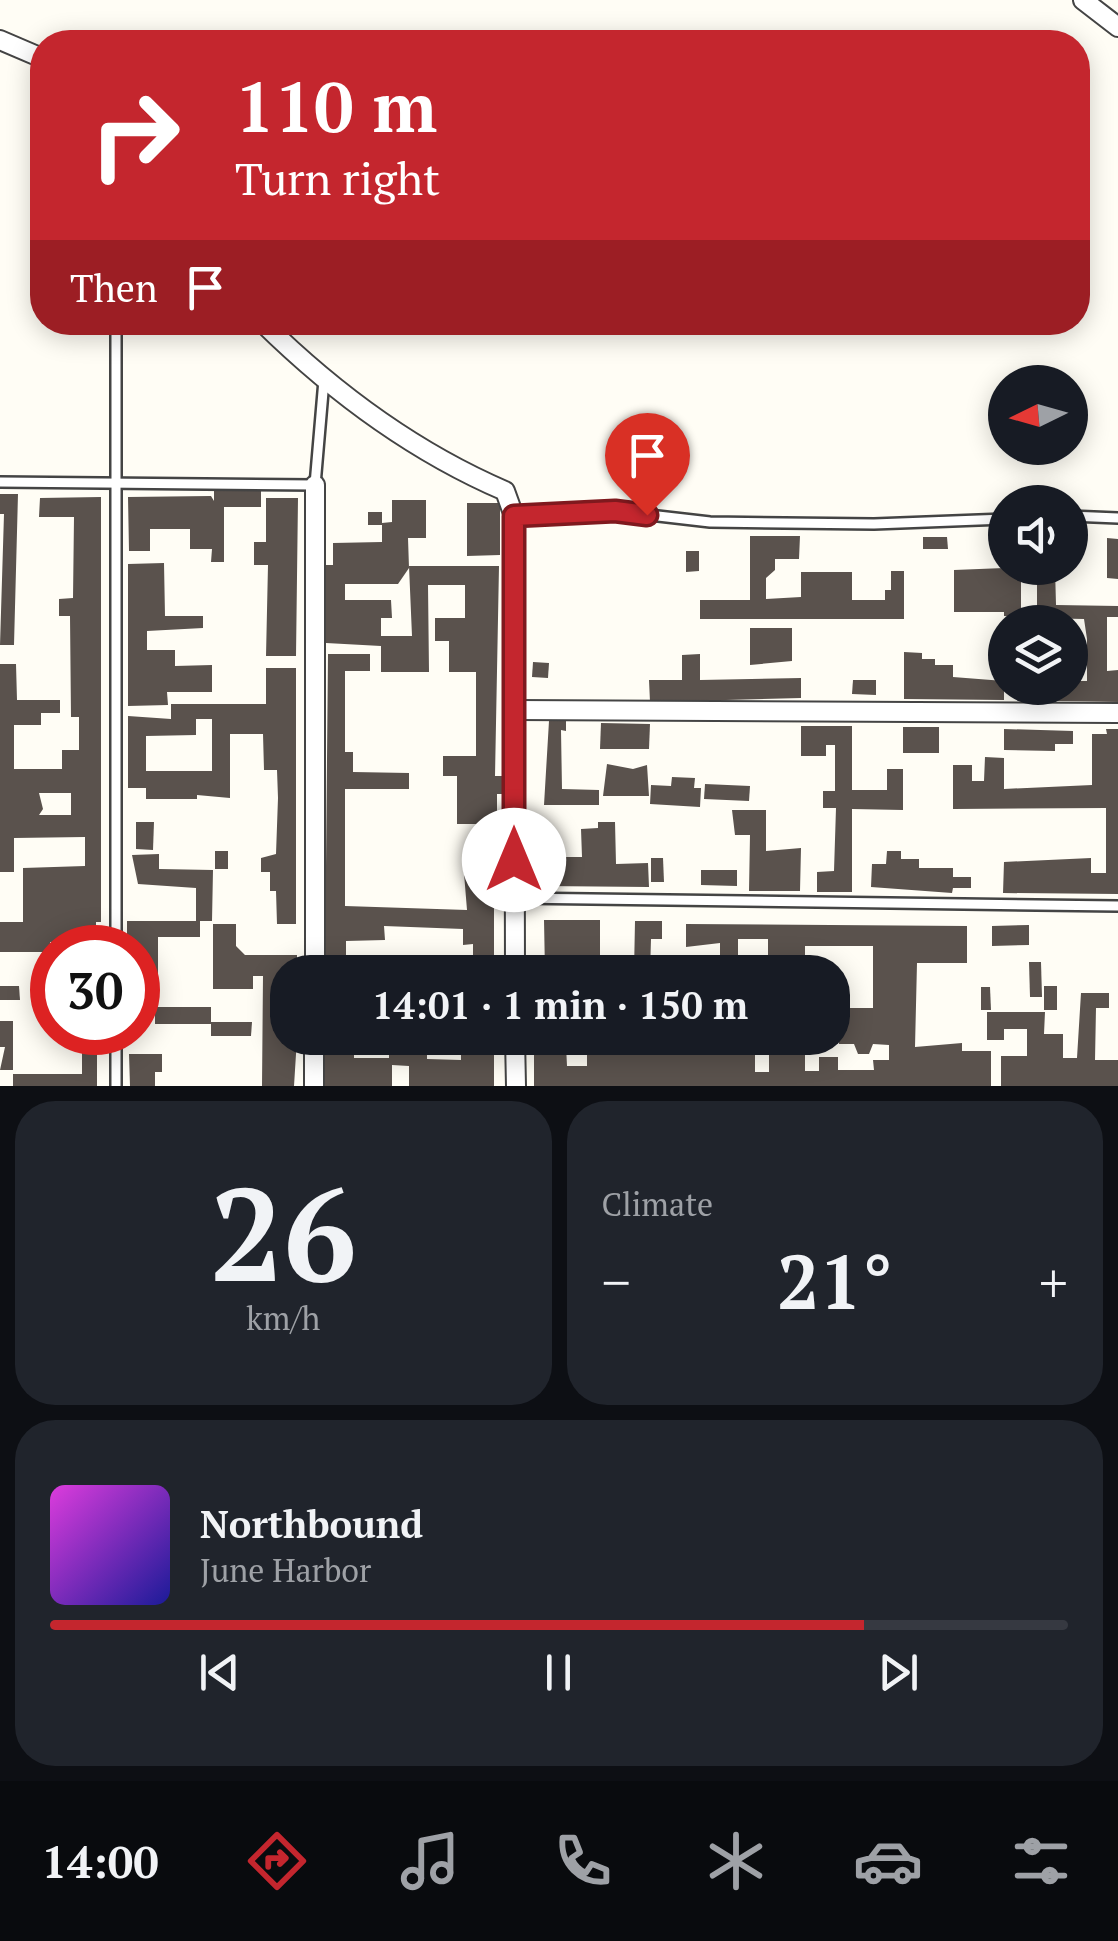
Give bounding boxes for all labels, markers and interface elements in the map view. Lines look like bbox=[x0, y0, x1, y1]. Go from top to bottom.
text: 110 m bbox=[235, 59, 437, 152]
icon: right bbox=[70, 70, 200, 200]
text: Turn right bbox=[235, 148, 440, 208]
icon: arrive bbox=[178, 260, 233, 315]
text: Then bbox=[70, 263, 158, 313]
north arrow bbox=[988, 365, 1088, 465]
map controls bbox=[988, 365, 1088, 705]
pin bbox=[605, 413, 690, 516]
icon: arrive bbox=[620, 428, 675, 483]
button: sound bbox=[988, 485, 1088, 585]
button: layers bbox=[988, 605, 1088, 705]
position arrow bbox=[462, 808, 566, 912]
speed limit sign: 30 bbox=[30, 925, 160, 1055]
text: 14:01 · 1 min · 150 m bbox=[372, 980, 748, 1030]
text: 26 bbox=[210, 1146, 357, 1318]
text: Climate bbox=[602, 1183, 713, 1225]
text: 21° bbox=[777, 1231, 893, 1330]
text: − bbox=[602, 1245, 631, 1318]
text: + bbox=[1039, 1245, 1068, 1318]
text: km/h bbox=[246, 1297, 320, 1339]
text: Northbound bbox=[200, 1499, 423, 1549]
text: June Harbor bbox=[200, 1549, 371, 1591]
icon: previous bbox=[192, 1645, 247, 1700]
icon: pause bbox=[531, 1645, 586, 1700]
icon: next bbox=[871, 1645, 926, 1700]
icon: directions bbox=[242, 1826, 312, 1896]
icon: music bbox=[395, 1826, 465, 1896]
icon: phone bbox=[548, 1826, 618, 1896]
icon: climate bbox=[701, 1826, 771, 1896]
icon: car bbox=[853, 1826, 923, 1896]
icon: filters bbox=[1006, 1826, 1076, 1896]
text: 14:00 bbox=[41, 1831, 159, 1891]

